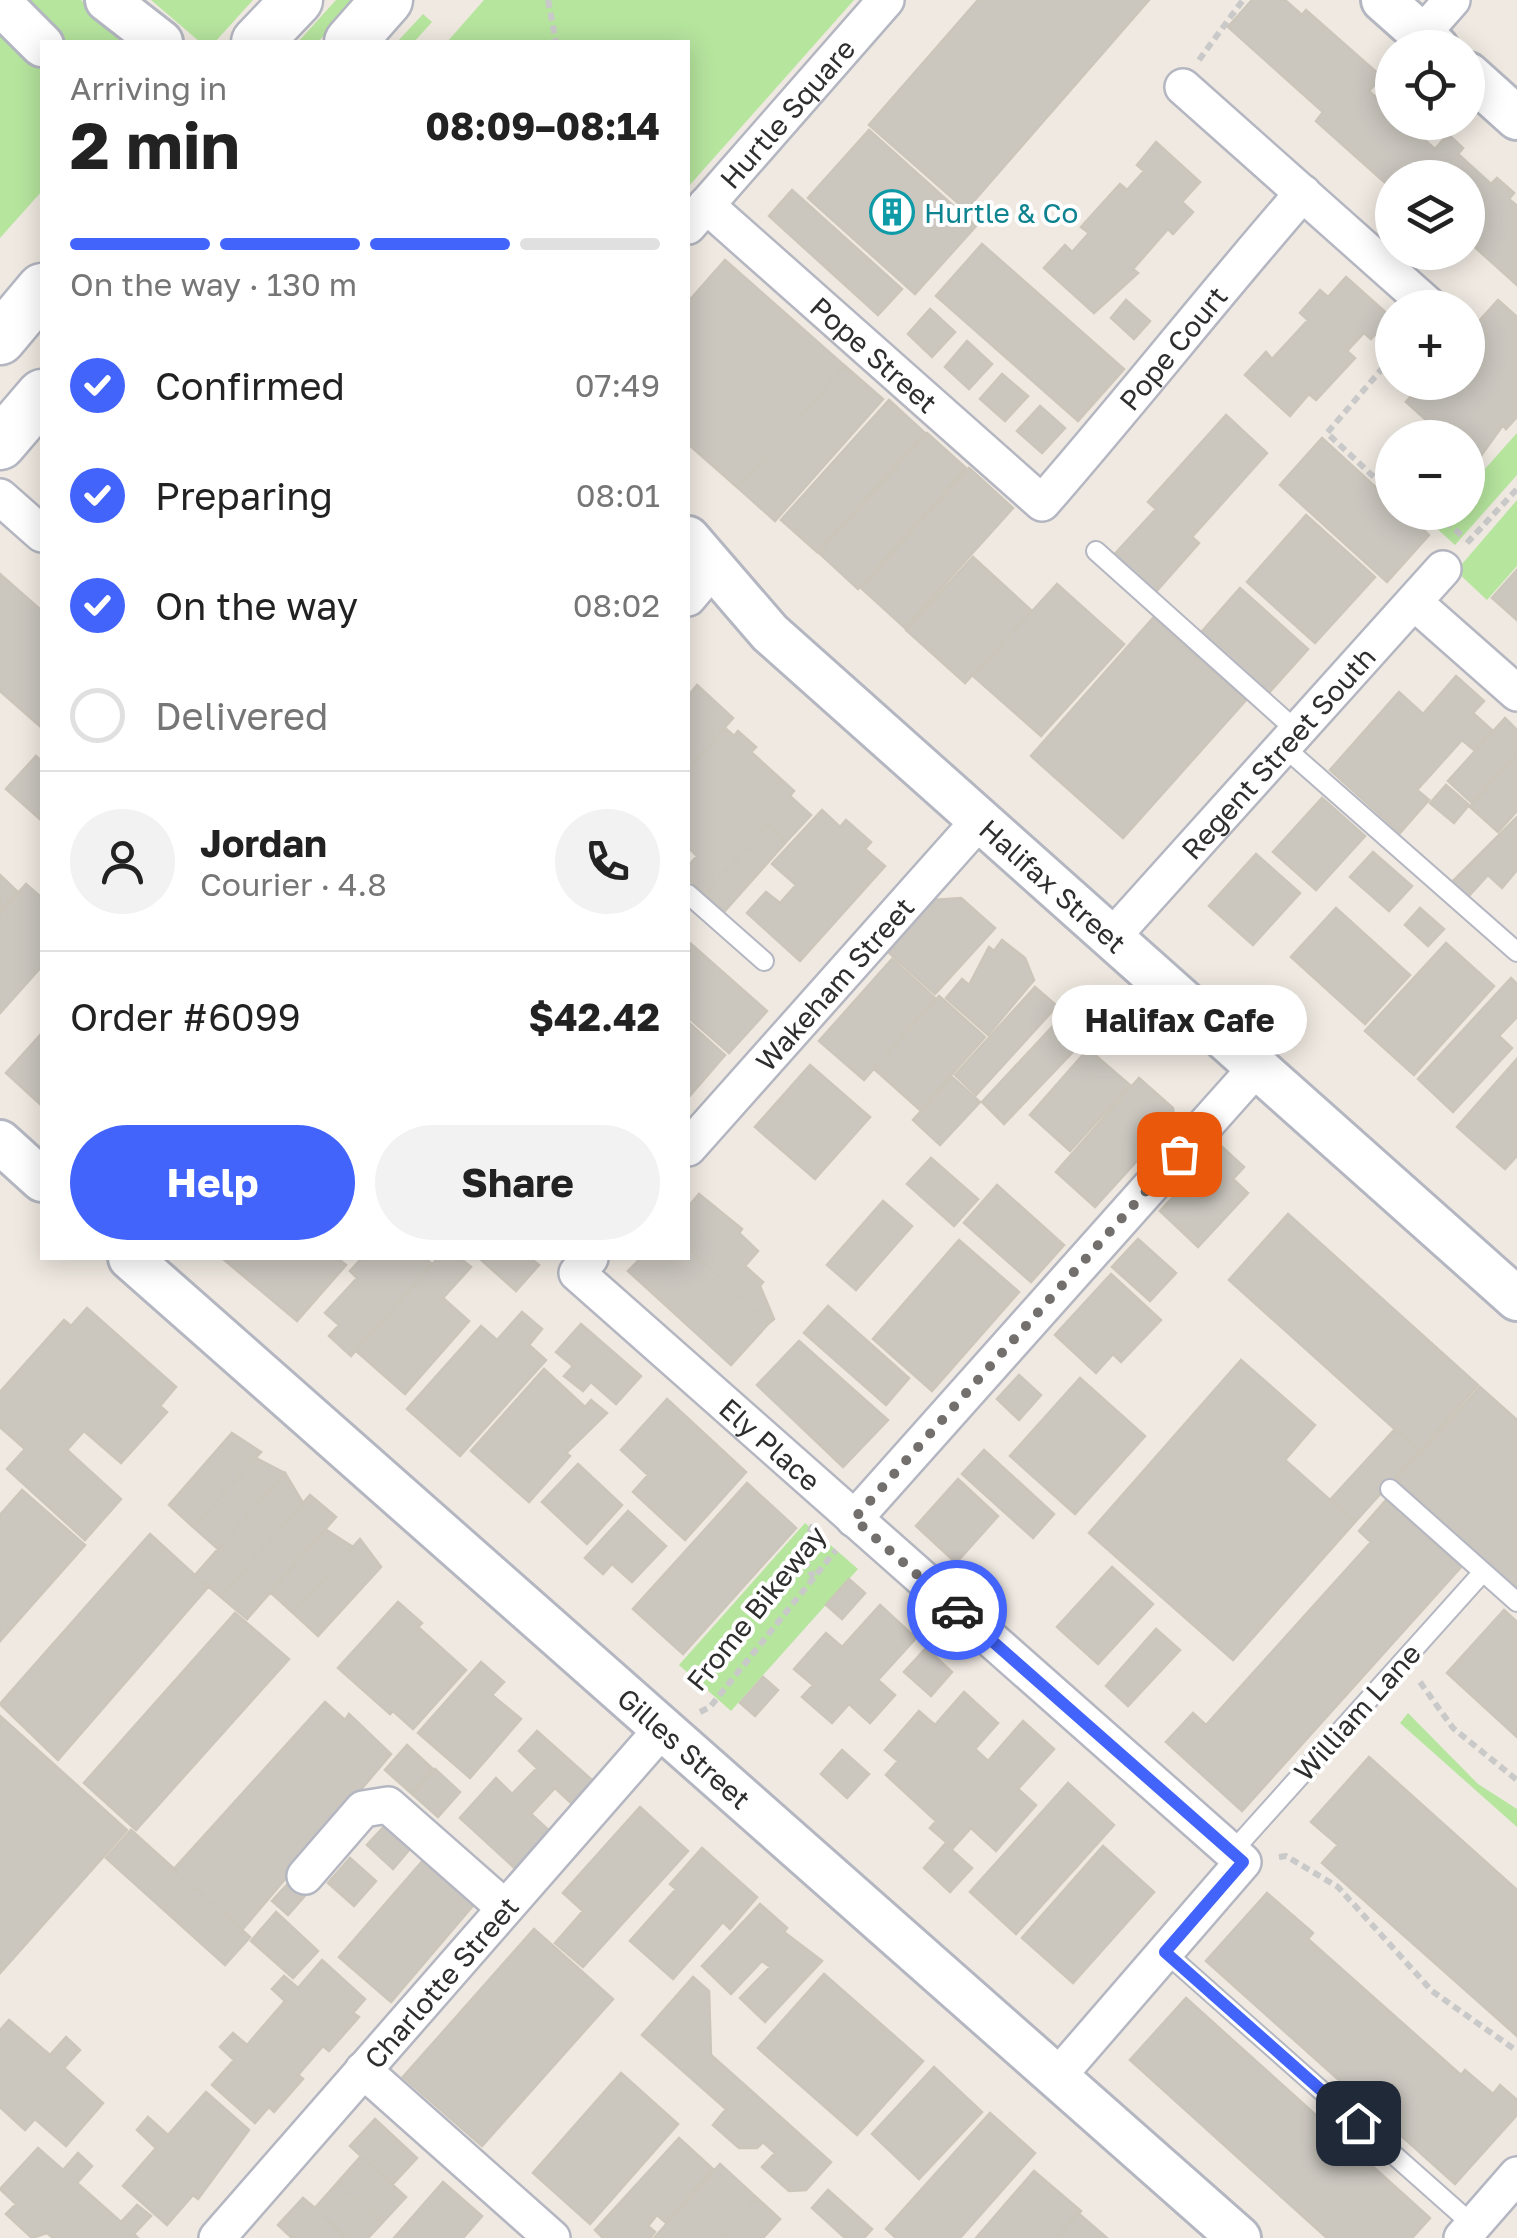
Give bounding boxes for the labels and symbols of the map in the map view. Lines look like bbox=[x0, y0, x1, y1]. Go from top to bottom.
street label: Hurtle Square bbox=[713, 32, 861, 195]
building icon: Hurtle & Co bbox=[869, 189, 915, 235]
place label: Hurtle & Co bbox=[924, 196, 1078, 229]
street label: Pope Court bbox=[1112, 279, 1233, 416]
street label: Pope Street bbox=[804, 289, 944, 419]
street label: Regent Street South bbox=[1174, 640, 1382, 865]
street label: Halifax Street bbox=[973, 812, 1133, 959]
street label: Wakeham Street bbox=[749, 890, 920, 1077]
callout: Halifax Cafe bbox=[1052, 984, 1306, 1054]
pin bbox=[1137, 1112, 1222, 1197]
street label: Ely Place bbox=[713, 1391, 827, 1497]
street label: Frome Bikeway bbox=[679, 1519, 833, 1697]
courier bbox=[907, 1560, 1007, 1660]
street label: William Lane bbox=[1287, 1637, 1427, 1787]
street label: Gilles Street bbox=[611, 1681, 758, 1815]
street label: Charlotte Street bbox=[357, 1890, 525, 2075]
pin bbox=[1316, 2081, 1401, 2166]

